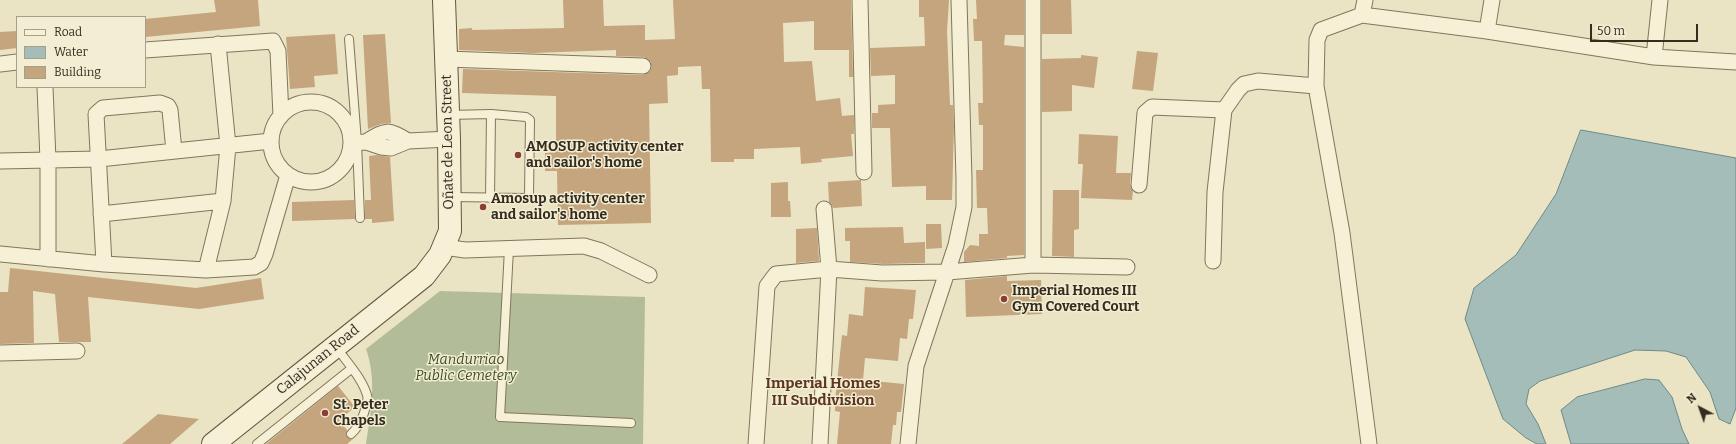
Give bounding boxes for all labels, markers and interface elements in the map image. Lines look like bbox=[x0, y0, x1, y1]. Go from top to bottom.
legend bbox=[16, 16, 146, 88]
scale bar bbox=[1592, 16, 1700, 42]
text: 50 m bbox=[1597, 24, 1625, 38]
text: Road bbox=[54, 25, 82, 39]
text: Water bbox=[54, 45, 88, 59]
text: Building bbox=[54, 65, 101, 79]
street label: Oñate de Leon Street bbox=[438, 74, 458, 210]
place label: AMOSUP activity center and sailor's home bbox=[526, 139, 684, 172]
marker: AMOSUP activity center and sailor's home bbox=[513, 150, 523, 160]
place label: Amosup activity center and sailor's home bbox=[491, 191, 645, 224]
marker: Amosup activity center and sailor's home bbox=[478, 202, 488, 212]
place label: Imperial Homes III Gym Covered Court bbox=[1012, 283, 1140, 316]
marker: Imperial Homes III Gym Covered Court bbox=[999, 294, 1009, 304]
street label: Calajunan Road bbox=[273, 322, 363, 398]
park label: Mandurriao Public Cemetery bbox=[415, 352, 517, 384]
district label: Imperial Homes III Subdivision bbox=[766, 375, 880, 410]
north arrow bbox=[1680, 388, 1720, 428]
text: N bbox=[1684, 391, 1699, 406]
place label: St. Peter Chapels bbox=[333, 397, 388, 430]
marker: St. Peter Chapels bbox=[320, 408, 330, 418]

